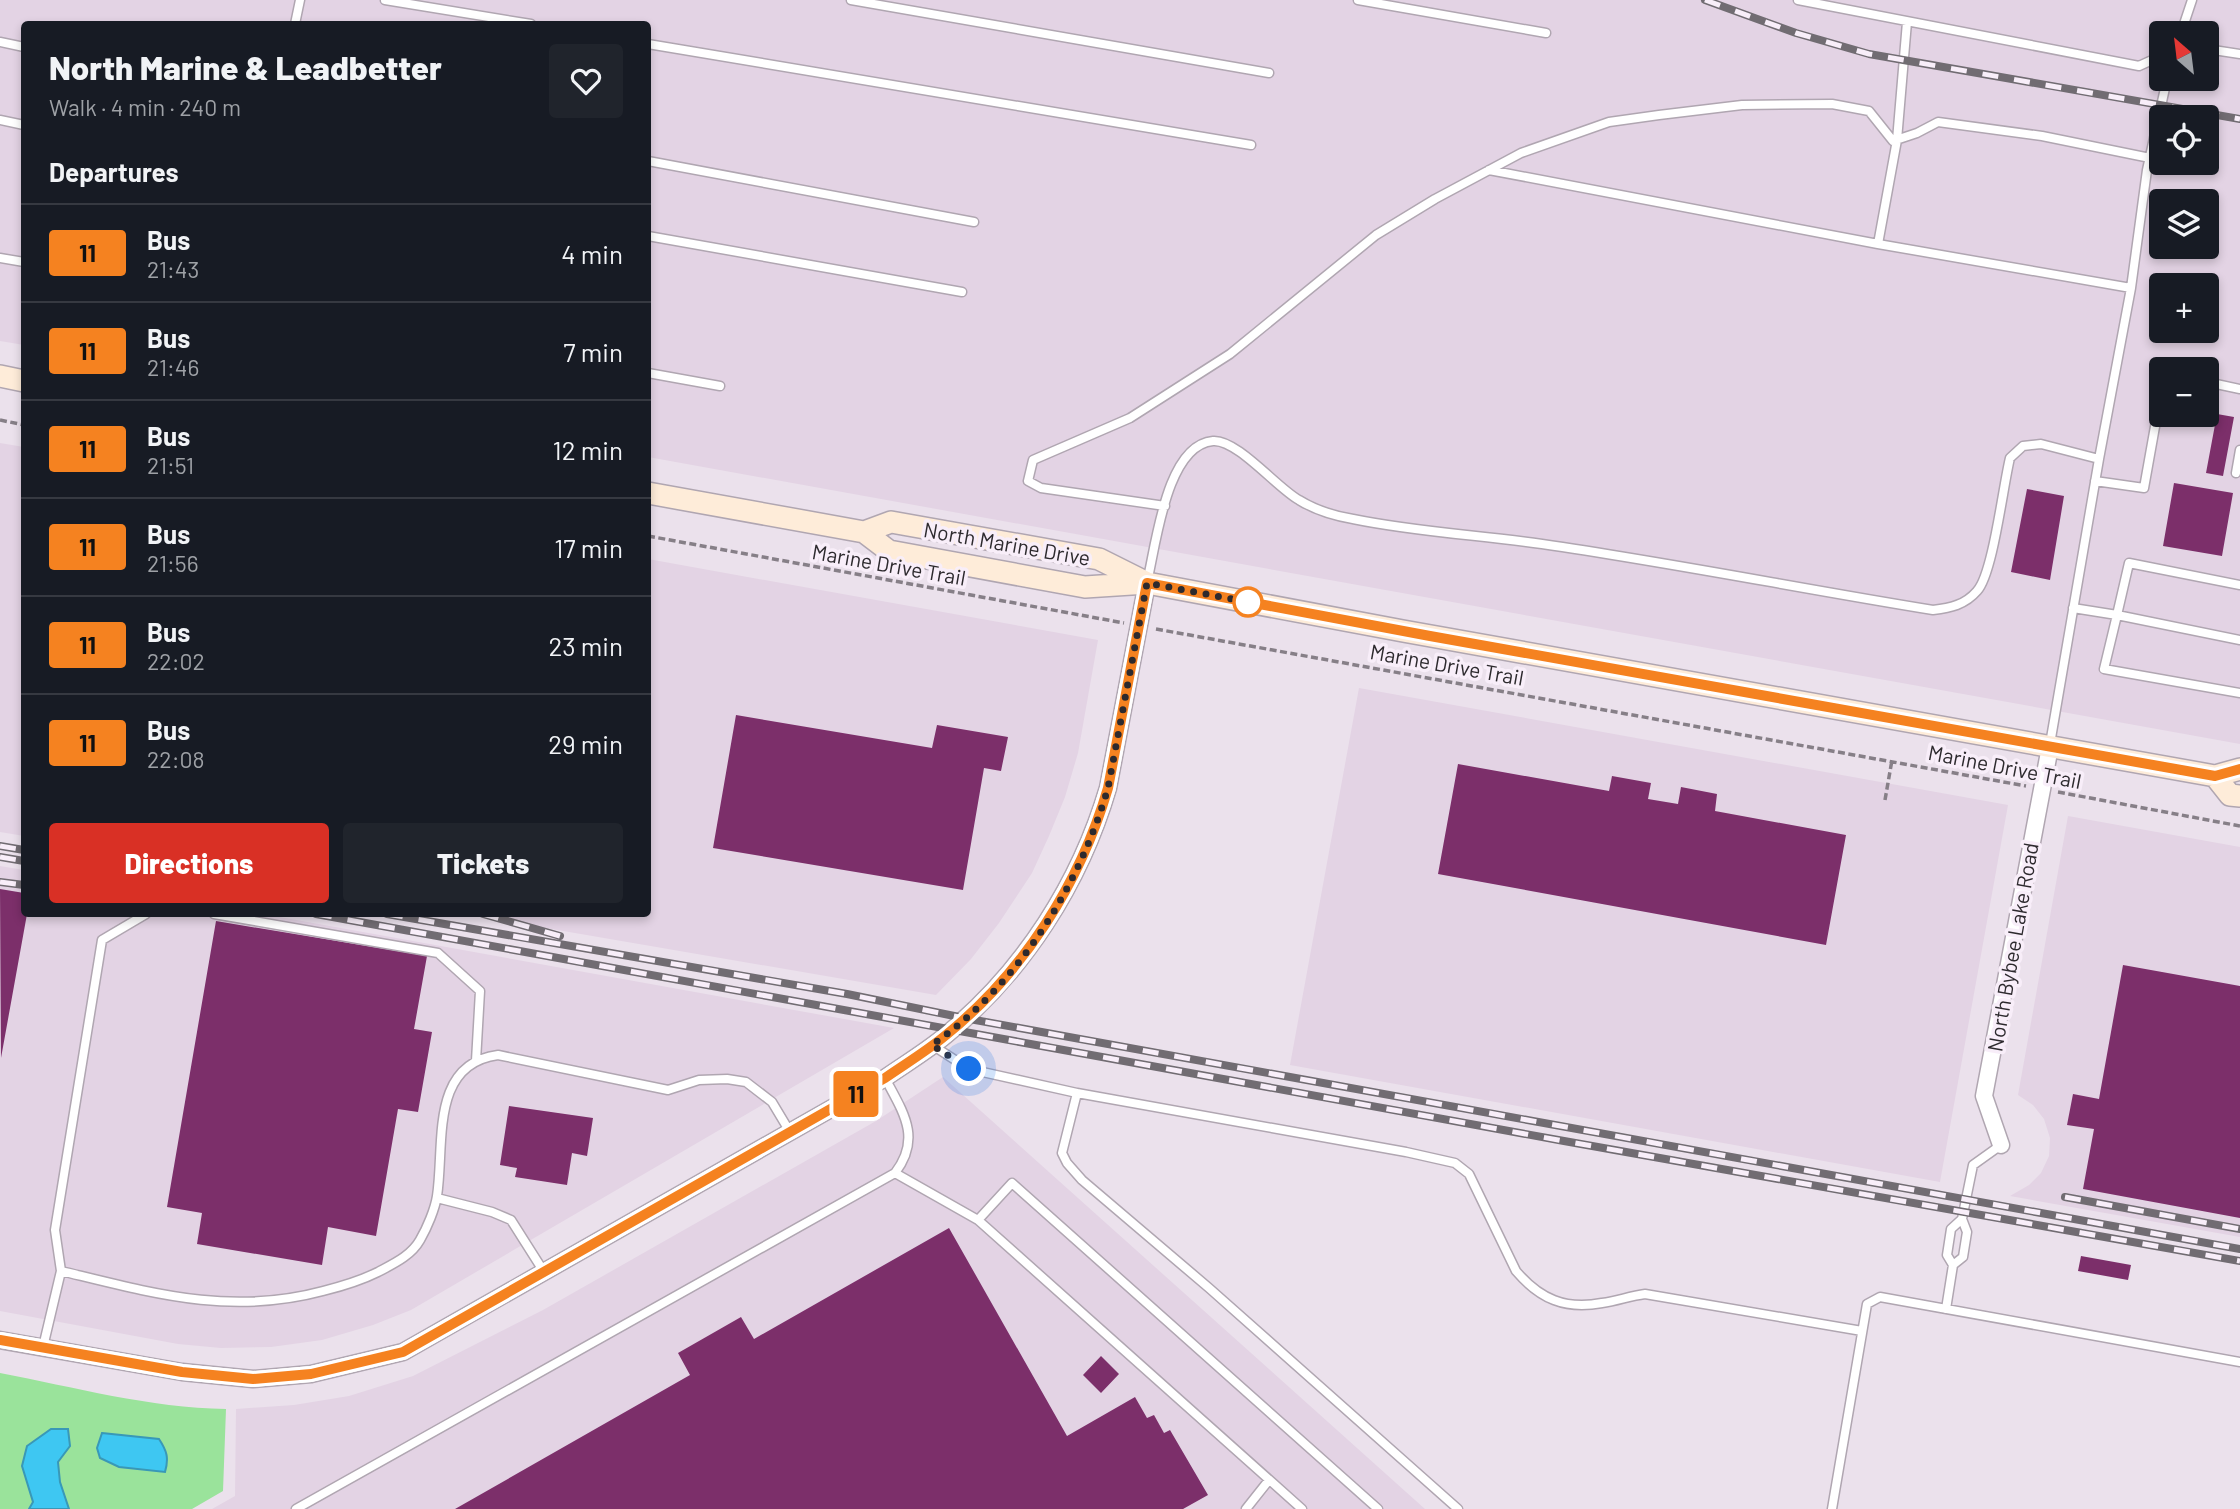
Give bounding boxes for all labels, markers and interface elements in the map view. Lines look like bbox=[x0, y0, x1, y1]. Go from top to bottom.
north arrow bbox=[2149, 21, 2219, 91]
map controls bbox=[2149, 21, 2219, 427]
button: heart bbox=[549, 44, 623, 118]
text: North Marine & Leadbetter bbox=[49, 47, 442, 87]
text: Walk · 4 min · 240 m bbox=[49, 93, 241, 121]
button: locate bbox=[2149, 105, 2219, 175]
text: Departures bbox=[49, 156, 179, 187]
button: layers bbox=[2149, 189, 2219, 259]
text: Bus bbox=[147, 224, 190, 255]
text: 11 bbox=[79, 238, 96, 267]
text: 4 min bbox=[561, 238, 623, 269]
text: 21:43 bbox=[147, 255, 199, 283]
button: + bbox=[2149, 273, 2219, 343]
text: Bus bbox=[147, 322, 190, 353]
text: 11 bbox=[79, 336, 96, 365]
text: 7 min bbox=[563, 336, 623, 367]
text: 21:46 bbox=[147, 353, 199, 381]
button: − bbox=[2149, 357, 2219, 427]
text: Bus bbox=[147, 420, 190, 451]
text: 11 bbox=[79, 434, 96, 463]
text: 12 min bbox=[553, 434, 623, 465]
text: 21:51 bbox=[147, 451, 194, 479]
street label: North Marine Drive bbox=[922, 516, 1092, 570]
text: Bus bbox=[147, 518, 190, 549]
text: 11 bbox=[79, 532, 96, 561]
text: 17 min bbox=[554, 532, 623, 563]
street label: Marine Drive Trail bbox=[810, 538, 968, 590]
text: 21:56 bbox=[147, 549, 199, 577]
unlabelled marker bbox=[1233, 587, 1263, 617]
text: Bus bbox=[147, 616, 190, 647]
text: 11 bbox=[79, 630, 96, 659]
text: 23 min bbox=[548, 630, 623, 661]
street label: Marine Drive Trail bbox=[1368, 638, 1526, 690]
text: 22:02 bbox=[147, 647, 205, 675]
text: Bus bbox=[147, 714, 190, 745]
text: 11 bbox=[79, 728, 96, 757]
text: 29 min bbox=[548, 728, 623, 759]
street label: Marine Drive Trail bbox=[1926, 739, 2084, 793]
text: 22:08 bbox=[147, 745, 204, 773]
button: Directions bbox=[49, 823, 329, 903]
button: Tickets bbox=[343, 823, 623, 903]
street label: North Bybee Lake Road bbox=[1981, 840, 2043, 1054]
your location bbox=[951, 1051, 986, 1086]
line badge: 11 bbox=[824, 1071, 888, 1117]
text: 11 bbox=[847, 1079, 865, 1108]

